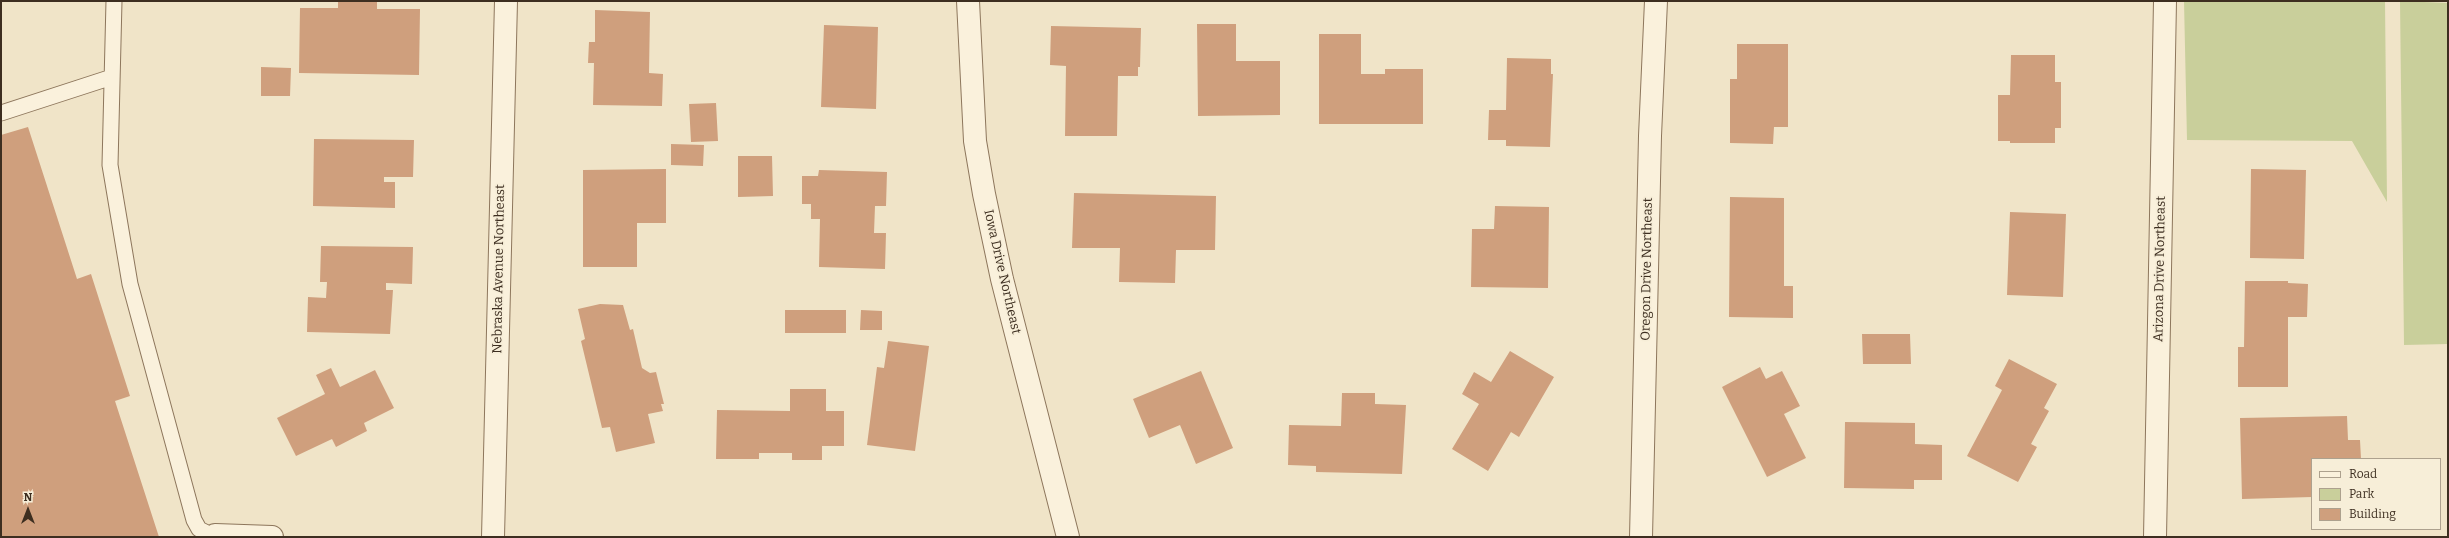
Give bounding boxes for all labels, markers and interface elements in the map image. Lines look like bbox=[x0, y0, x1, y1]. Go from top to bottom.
street label: Nebraska Avenue Northeast bbox=[490, 184, 508, 354]
street label: Arizona Drive Northeast bbox=[2151, 196, 2169, 342]
street label: Oregon Drive Northeast bbox=[1638, 197, 1656, 341]
street label: Iowa Drive Northeast bbox=[980, 208, 1024, 336]
legend bbox=[2311, 458, 2441, 530]
text: Road bbox=[2349, 467, 2377, 481]
text: Park bbox=[2349, 487, 2374, 501]
north arrow bbox=[8, 490, 48, 530]
text: N bbox=[24, 491, 32, 504]
text: Building bbox=[2349, 507, 2396, 521]

